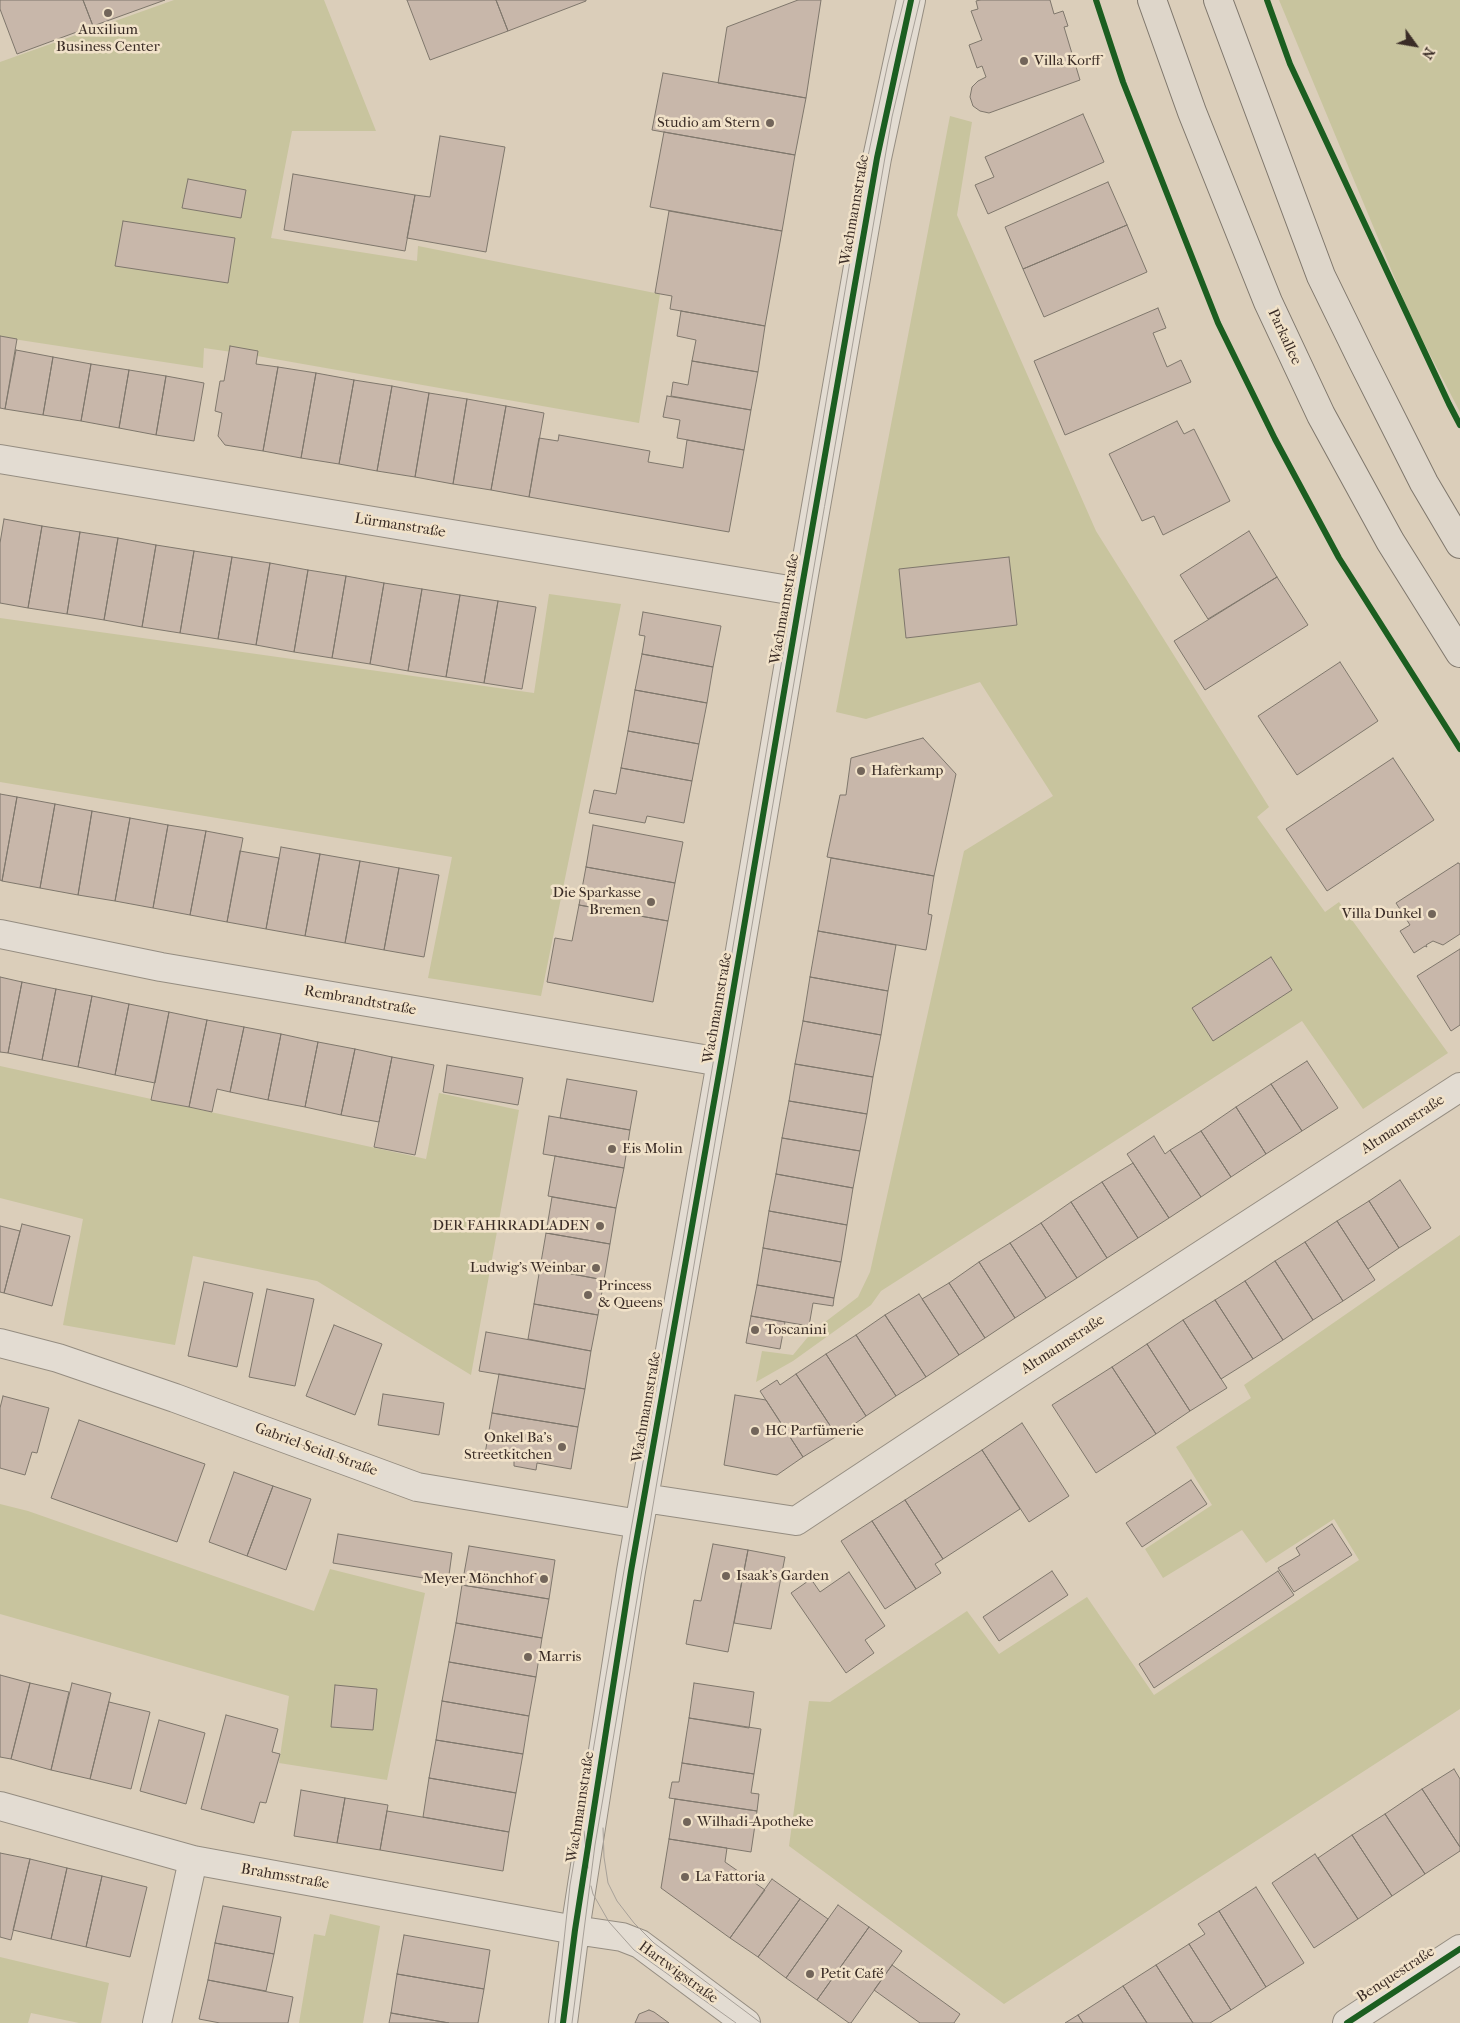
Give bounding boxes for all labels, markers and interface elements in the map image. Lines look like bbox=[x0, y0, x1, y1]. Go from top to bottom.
marker: Auxilium Business Center bbox=[102, 7, 114, 19]
north arrow bbox=[1390, 20, 1440, 70]
place label: Auxilium Business Center bbox=[56, 21, 160, 56]
text: N bbox=[1418, 44, 1438, 62]
place label: Villa Korff bbox=[1034, 52, 1100, 70]
marker: Villa Korff bbox=[1018, 55, 1030, 67]
place label: Studio am Stern bbox=[657, 114, 760, 132]
marker: Studio am Stern bbox=[764, 117, 776, 129]
street label: Wachmannstraße bbox=[836, 153, 874, 267]
street label: Parkallee bbox=[1263, 306, 1305, 368]
street label: Lürmanstraße bbox=[353, 510, 447, 542]
street label: Wachmannstraße bbox=[766, 552, 804, 666]
place label: Haferkamp bbox=[871, 762, 943, 780]
marker: Haferkamp bbox=[855, 765, 867, 777]
place label: Die Sparkasse Bremen bbox=[552, 884, 641, 919]
marker: Die Sparkasse Bremen bbox=[645, 896, 657, 908]
place label: Villa Dunkel bbox=[1342, 905, 1422, 923]
marker: Villa Dunkel bbox=[1426, 908, 1438, 920]
street label: Wachmannstraße bbox=[699, 951, 737, 1065]
street label: Rembrandtstraße bbox=[302, 982, 418, 1020]
street label: Altmannstraße bbox=[1358, 1091, 1448, 1159]
place label: Eis Molin bbox=[622, 1140, 683, 1158]
marker: Eis Molin bbox=[606, 1143, 618, 1155]
place label: DER FAHRRADLADEN bbox=[433, 1217, 590, 1235]
marker: DER FAHRRADLADEN bbox=[594, 1220, 606, 1232]
place label: Ludwig's Weinbar bbox=[470, 1259, 586, 1277]
marker: Ludwig's Weinbar bbox=[590, 1262, 602, 1274]
place label: Princess & Queens bbox=[598, 1277, 663, 1312]
marker: Princess & Queens bbox=[582, 1289, 594, 1301]
street label: Altmannstraße bbox=[1018, 1311, 1108, 1379]
place label: Toscanini bbox=[765, 1321, 827, 1339]
marker: Toscanini bbox=[749, 1324, 761, 1336]
street label: Wachmannstraße bbox=[628, 1350, 666, 1464]
street label: Gabriel-Seidl-Straße bbox=[252, 1419, 380, 1481]
place label: HC Parfümerie bbox=[765, 1422, 864, 1440]
marker: HC Parfümerie bbox=[749, 1425, 761, 1437]
place label: Onkel Ba's Streetkitchen bbox=[464, 1429, 552, 1464]
marker: Onkel Ba's Streetkitchen bbox=[556, 1441, 568, 1453]
place label: Isaak's Garden bbox=[736, 1567, 829, 1585]
place label: Meyer Mönchhof bbox=[423, 1570, 534, 1588]
marker: Isaak's Garden bbox=[720, 1570, 732, 1582]
marker: Meyer Mönchhof bbox=[538, 1573, 550, 1585]
place label: Marris bbox=[538, 1648, 581, 1666]
marker: Marris bbox=[522, 1651, 534, 1663]
street label: Wachmannstraße bbox=[563, 1750, 599, 1864]
place label: Wilhadi-Apotheke bbox=[697, 1813, 813, 1831]
marker: Wilhadi-Apotheke bbox=[681, 1816, 693, 1828]
street label: Brahmsstraße bbox=[239, 1860, 331, 1894]
place label: La Fattoria bbox=[695, 1868, 765, 1886]
marker: La Fattoria bbox=[679, 1871, 691, 1883]
street label: Hartwigstraße bbox=[635, 1938, 721, 2008]
street label: Benquestraße bbox=[1354, 1943, 1438, 2007]
place label: Petit Café bbox=[820, 1965, 884, 1983]
marker: Petit Café bbox=[804, 1968, 816, 1980]

